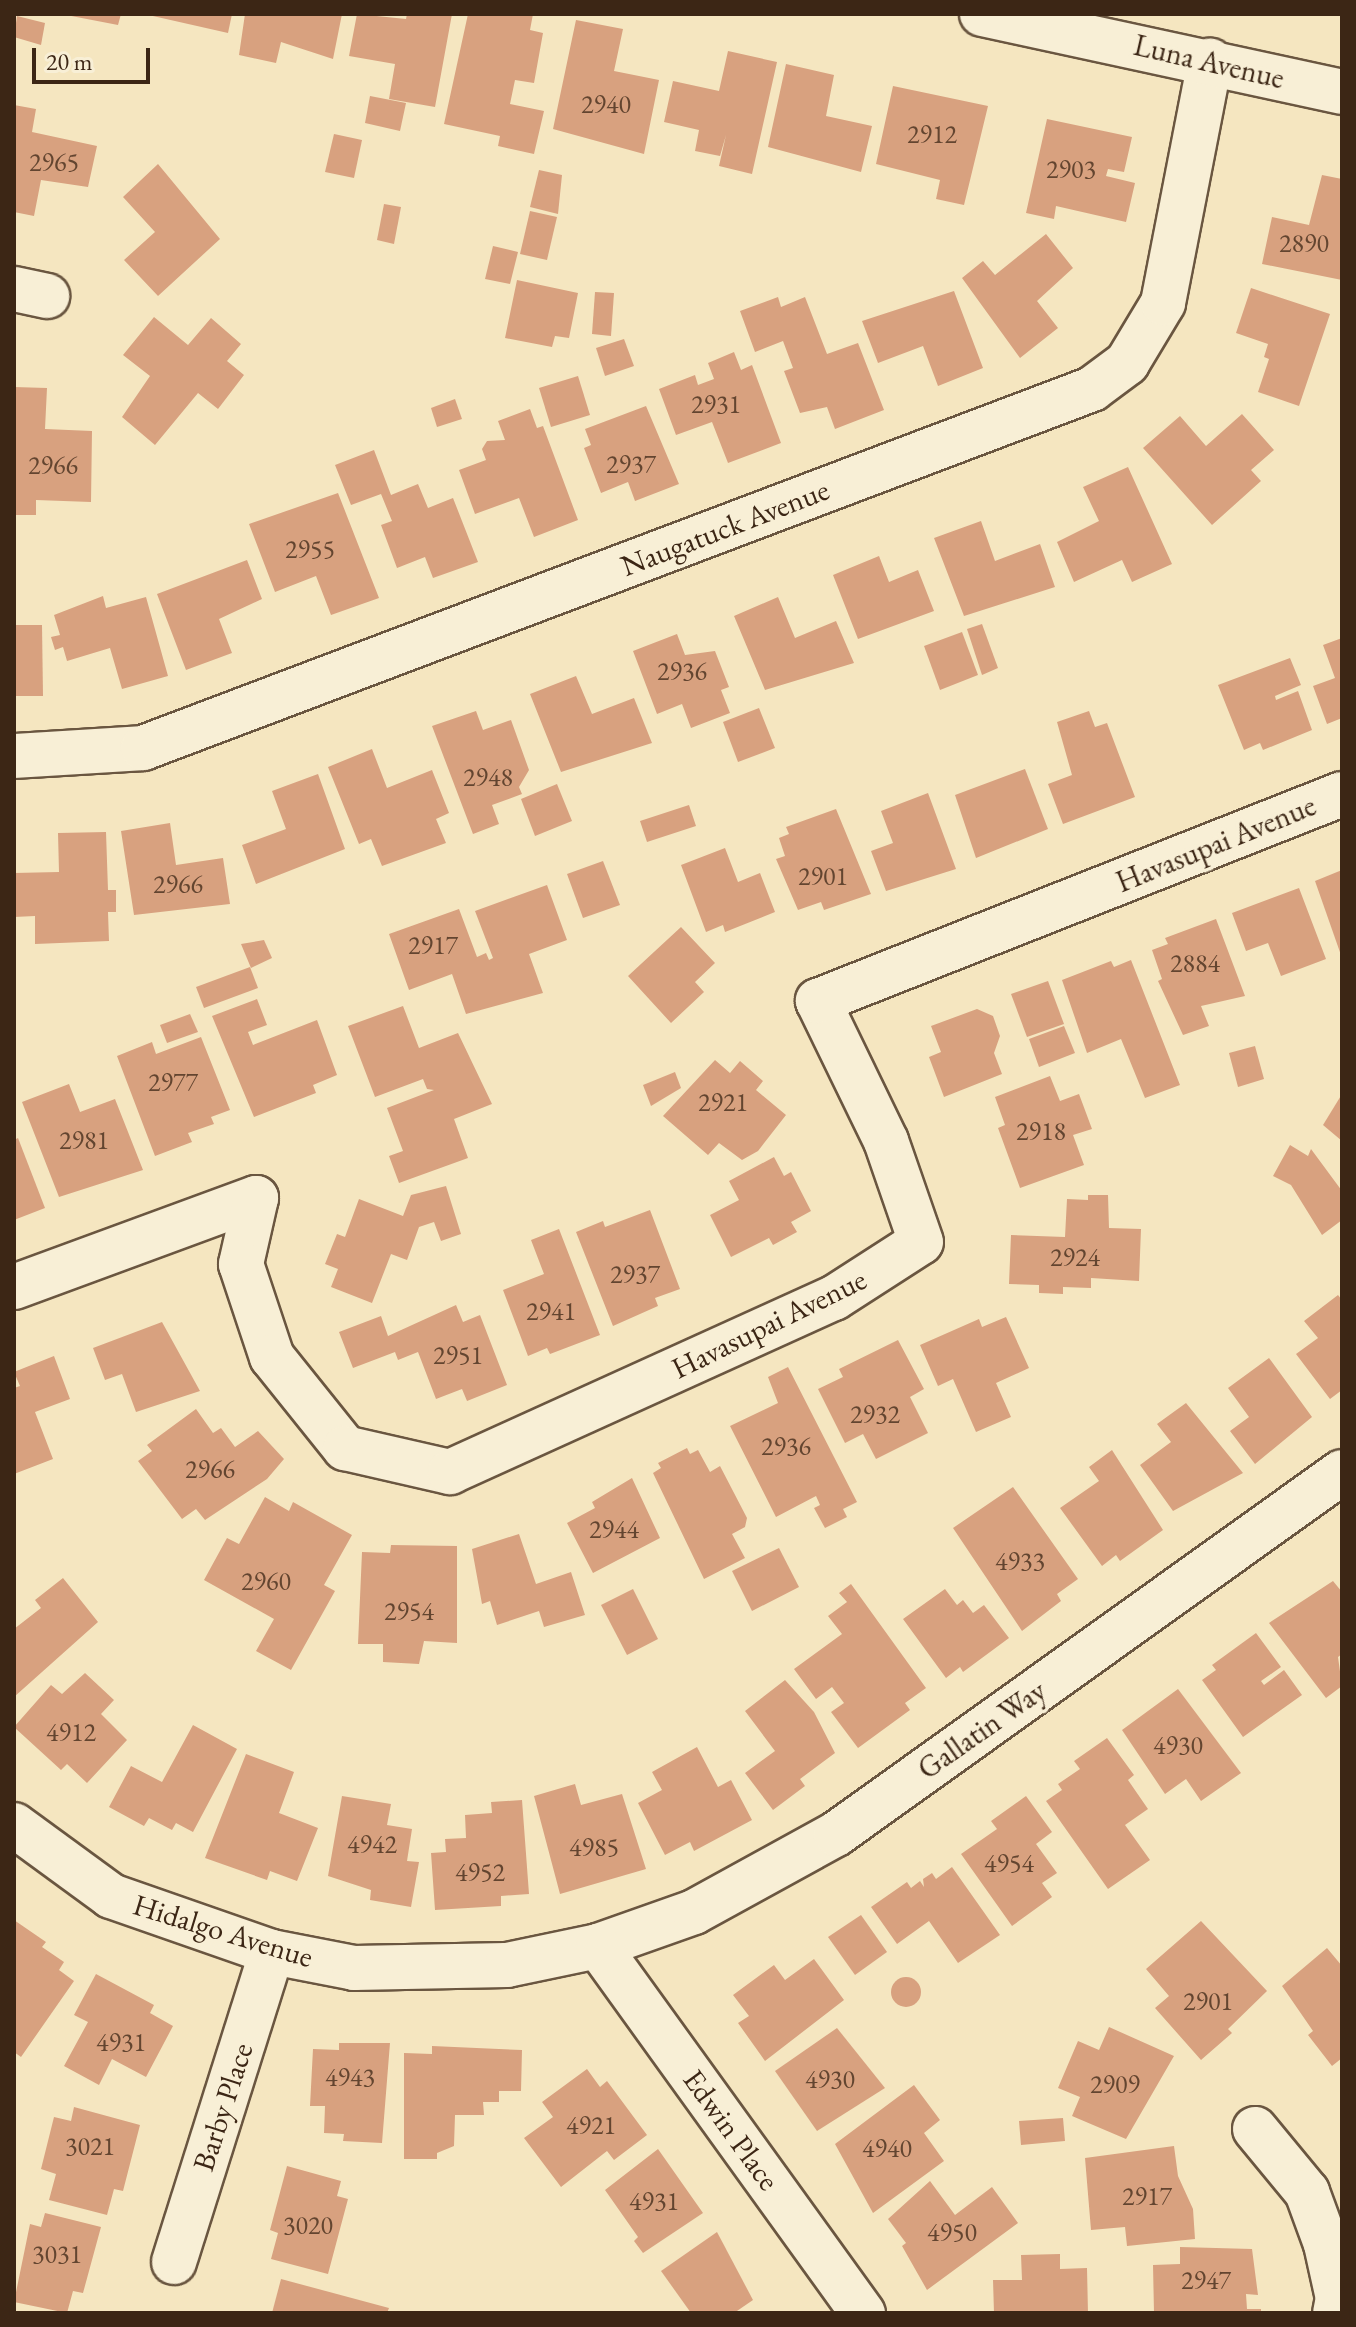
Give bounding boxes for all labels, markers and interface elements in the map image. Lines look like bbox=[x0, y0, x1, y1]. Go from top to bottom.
street label: Luna Avenue bbox=[1130, 27, 1288, 97]
scale bar bbox=[36, 32, 154, 82]
text: 20 m bbox=[46, 46, 93, 77]
house number: 2940 bbox=[581, 89, 631, 121]
house number: 2912 bbox=[907, 119, 957, 151]
house number: 2965 bbox=[29, 147, 79, 179]
house number: 2903 bbox=[1046, 154, 1096, 186]
house number: 2890 bbox=[1279, 228, 1329, 260]
house number: 2931 bbox=[691, 389, 741, 421]
house number: 2937 bbox=[606, 449, 656, 481]
house number: 2966 bbox=[28, 450, 78, 482]
street label: Naugatuck Avenue bbox=[616, 472, 834, 584]
house number: 2955 bbox=[285, 534, 335, 566]
house number: 2936 bbox=[657, 656, 707, 688]
house number: 2948 bbox=[463, 762, 513, 794]
street label: Havasupai Avenue bbox=[1111, 788, 1321, 900]
house number: 2901 bbox=[798, 861, 848, 893]
house number: 2966 bbox=[153, 869, 203, 901]
house number: 2917 bbox=[408, 930, 458, 962]
house number: 2884 bbox=[1170, 948, 1220, 980]
house number: 2977 bbox=[148, 1067, 198, 1099]
house number: 2921 bbox=[698, 1087, 748, 1119]
house number: 2918 bbox=[1016, 1116, 1066, 1148]
house number: 2981 bbox=[59, 1125, 109, 1157]
house number: 2924 bbox=[1050, 1242, 1100, 1274]
house number: 2937 bbox=[610, 1259, 660, 1291]
street label: Havasupai Avenue bbox=[666, 1261, 872, 1387]
house number: 2941 bbox=[526, 1296, 576, 1328]
house number: 2951 bbox=[433, 1340, 483, 1372]
house number: 2932 bbox=[850, 1399, 900, 1431]
house number: 2936 bbox=[761, 1431, 811, 1463]
house number: 2966 bbox=[185, 1454, 235, 1486]
house number: 2944 bbox=[589, 1514, 639, 1546]
house number: 4933 bbox=[995, 1546, 1045, 1578]
house number: 2960 bbox=[241, 1566, 291, 1598]
house number: 2954 bbox=[384, 1596, 434, 1628]
street label: Gallatin Way bbox=[911, 1673, 1053, 1787]
house number: 4912 bbox=[46, 1717, 96, 1749]
house number: 4930 bbox=[1153, 1730, 1203, 1762]
house number: 4942 bbox=[347, 1829, 397, 1861]
house number: 4985 bbox=[569, 1832, 619, 1864]
house number: 4954 bbox=[984, 1848, 1034, 1880]
house number: 4952 bbox=[455, 1857, 505, 1889]
street label: Hidalgo Avenue bbox=[129, 1887, 317, 1975]
house number: 2901 bbox=[1183, 1986, 1233, 2018]
house number: 4931 bbox=[96, 2027, 146, 2059]
street label: Barby Place bbox=[185, 2038, 261, 2176]
house number: 4943 bbox=[325, 2062, 375, 2094]
street label: Edwin Place bbox=[675, 2063, 787, 2197]
house number: 4930 bbox=[805, 2064, 855, 2096]
house number: 2909 bbox=[1090, 2069, 1140, 2101]
house number: 4921 bbox=[566, 2110, 616, 2142]
house number: 3021 bbox=[65, 2131, 115, 2163]
house number: 4940 bbox=[862, 2133, 912, 2165]
house number: 2917 bbox=[1122, 2181, 1172, 2213]
house number: 4931 bbox=[629, 2186, 679, 2218]
house number: 3020 bbox=[283, 2210, 333, 2242]
house number: 4950 bbox=[927, 2217, 977, 2249]
house number: 3031 bbox=[32, 2239, 82, 2271]
house number: 2947 bbox=[1181, 2265, 1231, 2297]

